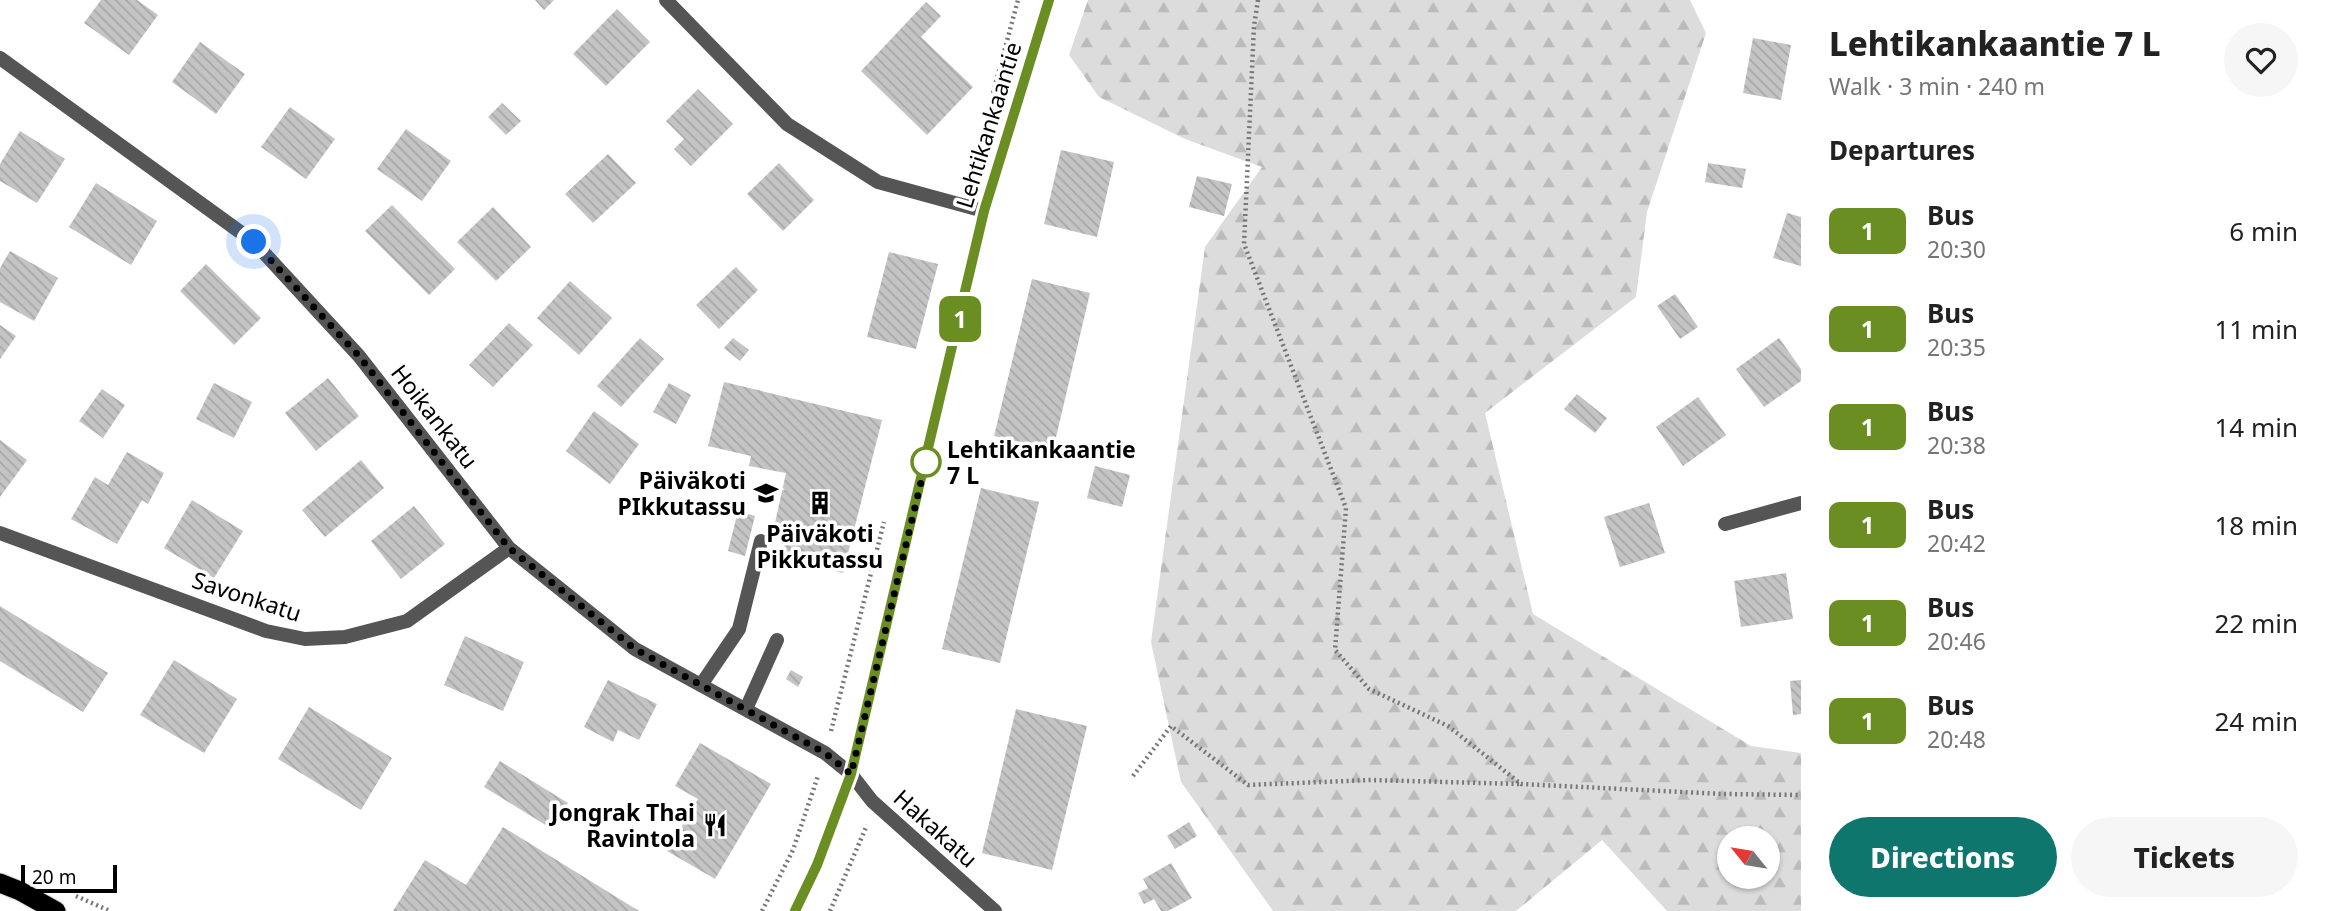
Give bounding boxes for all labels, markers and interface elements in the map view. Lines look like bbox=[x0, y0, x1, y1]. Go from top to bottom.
text: Lehtikankaantie 7 L bbox=[1829, 21, 2161, 66]
button: heart bbox=[2224, 23, 2298, 97]
street label: Lehtikankaantie bbox=[947, 38, 1029, 212]
text: Walk · 3 min · 240 m bbox=[1829, 70, 2045, 102]
text: Departures bbox=[1829, 132, 1975, 168]
text: Bus bbox=[1927, 197, 1974, 233]
text: 6 min bbox=[2229, 213, 2298, 249]
text: 1 bbox=[1861, 214, 1874, 247]
your location bbox=[236, 224, 271, 259]
text: 20:30 bbox=[1927, 233, 1986, 265]
text: Bus bbox=[1927, 295, 1974, 331]
line badge: 1 bbox=[937, 296, 983, 342]
text: 1 bbox=[953, 302, 967, 335]
text: 11 min bbox=[2214, 311, 2298, 347]
text: 1 bbox=[1861, 312, 1874, 345]
text: 20:35 bbox=[1927, 331, 1986, 363]
street label: Hoikankatu bbox=[384, 357, 486, 475]
text: Bus bbox=[1927, 393, 1974, 429]
text: 14 min bbox=[2214, 409, 2298, 445]
text: 1 bbox=[1861, 410, 1874, 443]
text: 20:38 bbox=[1927, 429, 1986, 461]
place label: Lehtikankaantie 7 L bbox=[947, 433, 1136, 491]
marker: Lehtikankaantie 7 L bbox=[911, 447, 941, 477]
place label: Päiväkoti PIkkutassu bbox=[617, 464, 746, 522]
school or university icon: Päiväkoti PIkkutassu bbox=[752, 479, 780, 507]
building icon: Päiväkoti Pikkutassu bbox=[806, 489, 834, 517]
text: Bus bbox=[1927, 491, 1974, 527]
text: 18 min bbox=[2214, 507, 2298, 543]
text: 1 bbox=[1861, 508, 1874, 541]
place label: Päiväkoti Pikkutassu bbox=[757, 517, 883, 575]
text: 20:42 bbox=[1927, 527, 1986, 559]
street label: Savonkatu bbox=[188, 563, 306, 629]
text: Bus bbox=[1927, 589, 1974, 625]
text: 22 min bbox=[2214, 605, 2298, 641]
text: 1 bbox=[1861, 606, 1874, 639]
text: 20:46 bbox=[1927, 625, 1986, 657]
text: Bus bbox=[1927, 687, 1974, 723]
text: 24 min bbox=[2214, 703, 2298, 739]
text: 1 bbox=[1861, 704, 1874, 737]
text: 20:48 bbox=[1927, 723, 1986, 755]
street label: Hakakatu bbox=[887, 782, 985, 874]
place label: Jongrak Thai Ravintola bbox=[549, 796, 695, 854]
restaurant icon: Jongrak Thai Ravintola bbox=[701, 811, 729, 839]
button: Directions bbox=[1829, 817, 2057, 897]
button: Tickets bbox=[2071, 817, 2298, 897]
north arrow bbox=[1717, 826, 1780, 889]
map controls bbox=[1717, 826, 1780, 889]
scale bar bbox=[21, 862, 117, 894]
text: 20 m bbox=[32, 864, 76, 890]

